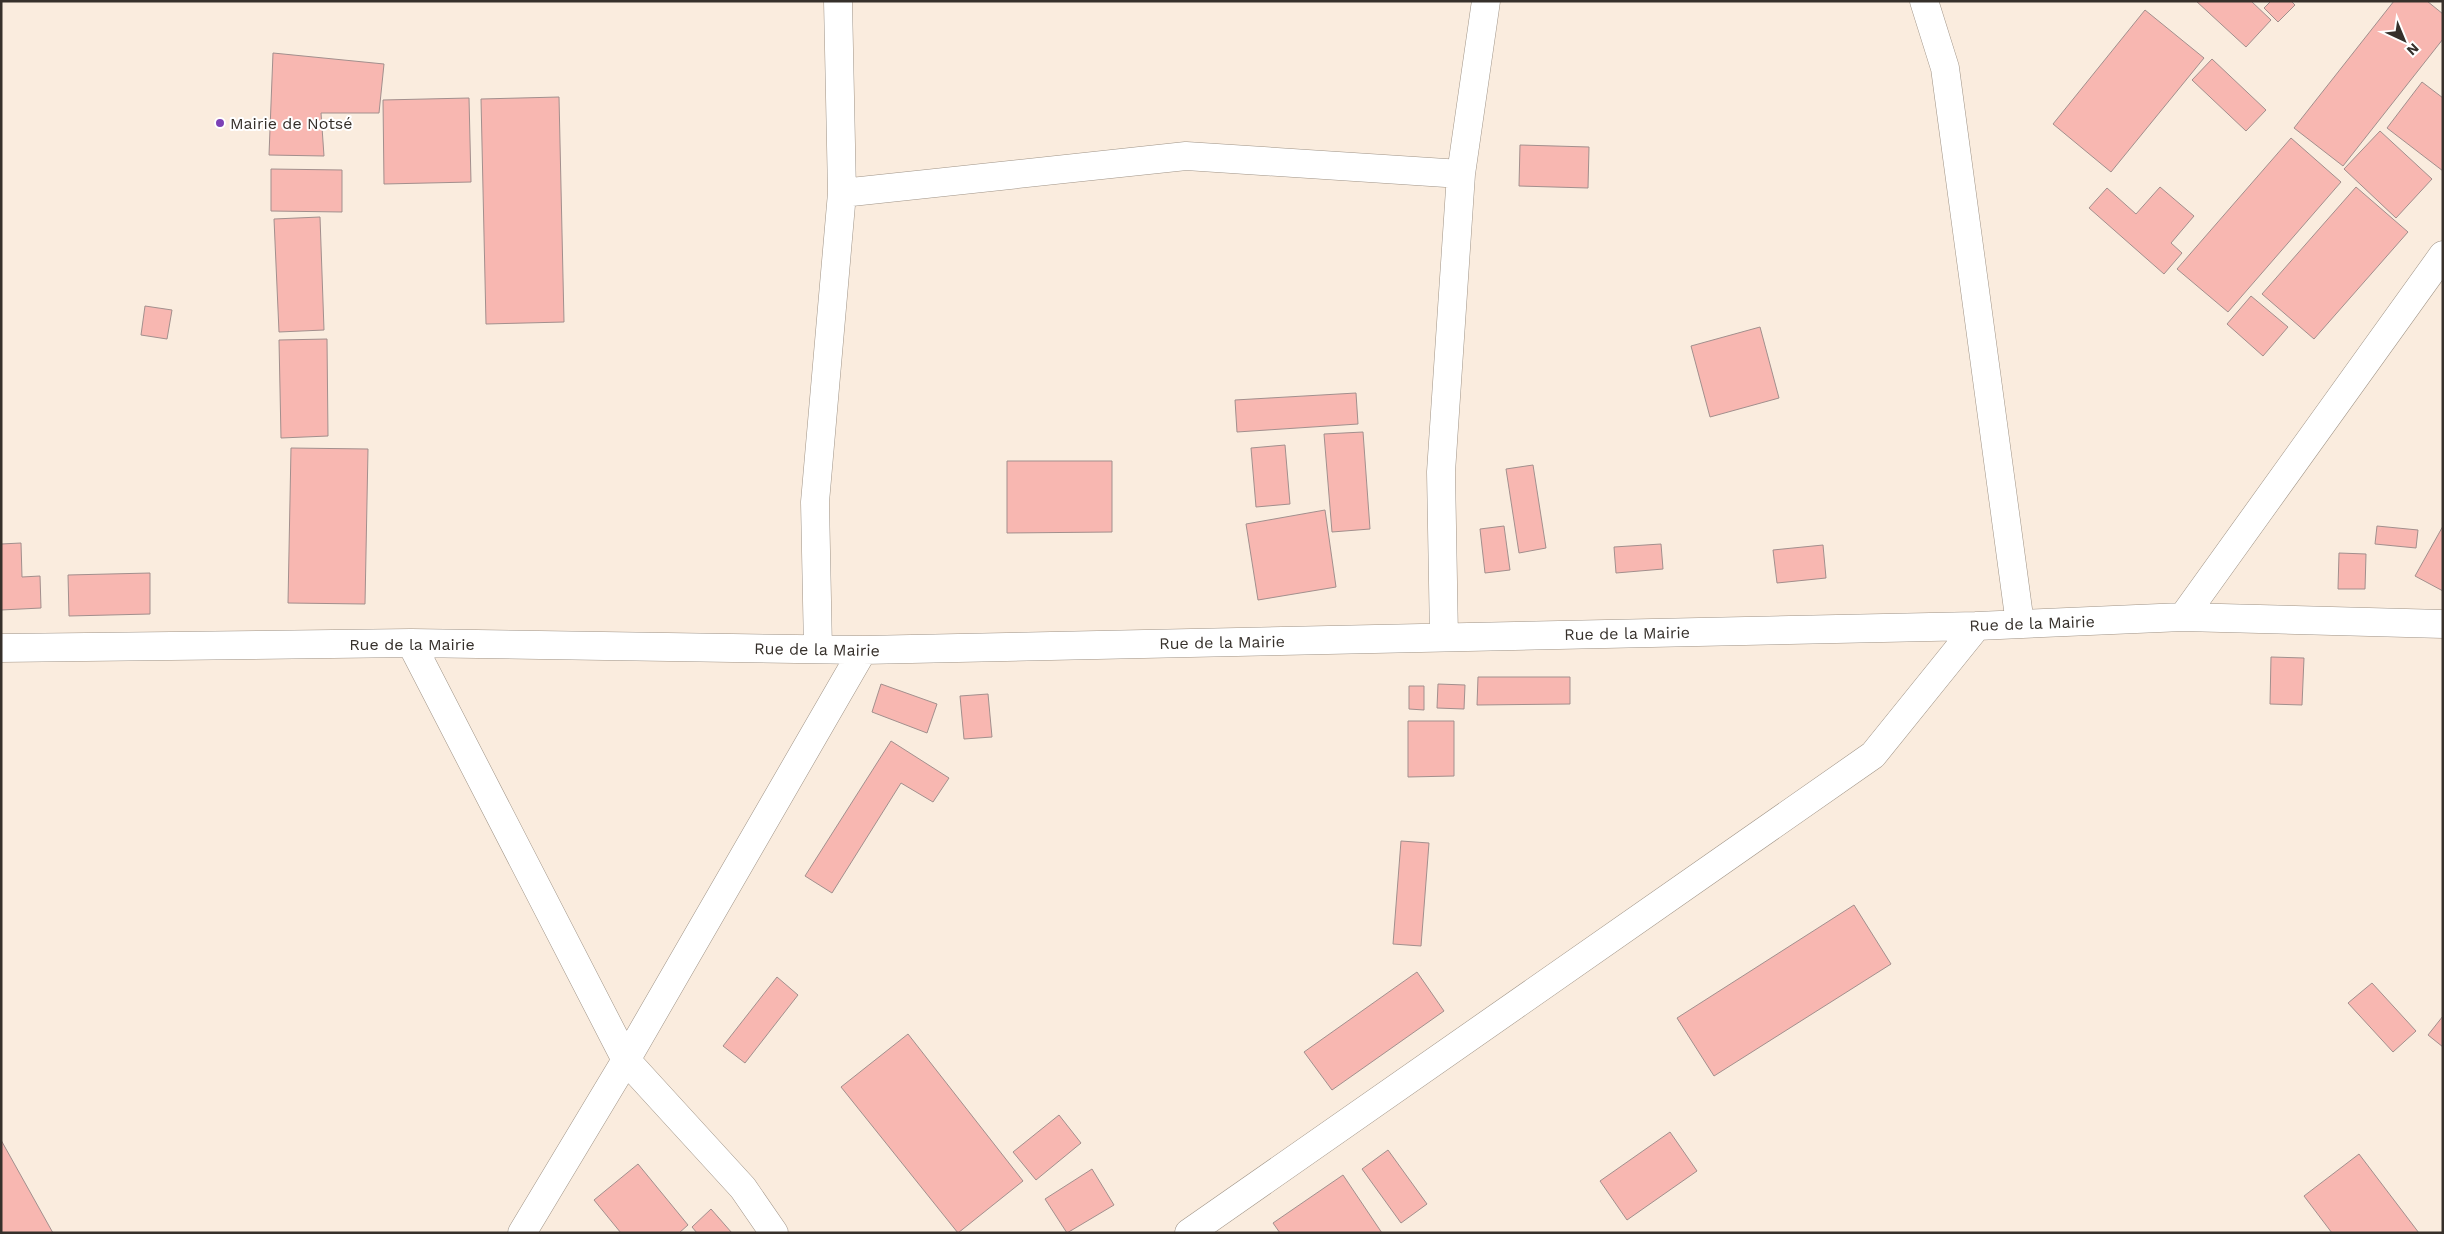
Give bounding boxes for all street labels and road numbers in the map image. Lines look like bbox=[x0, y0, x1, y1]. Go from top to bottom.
street label: Rue de la Mairie bbox=[1969, 612, 2095, 635]
street label: Rue de la Mairie bbox=[1564, 623, 1690, 644]
street label: Rue de la Mairie bbox=[1159, 632, 1285, 653]
street label: Rue de la Mairie bbox=[349, 635, 475, 654]
street label: Rue de la Mairie bbox=[754, 639, 880, 660]

